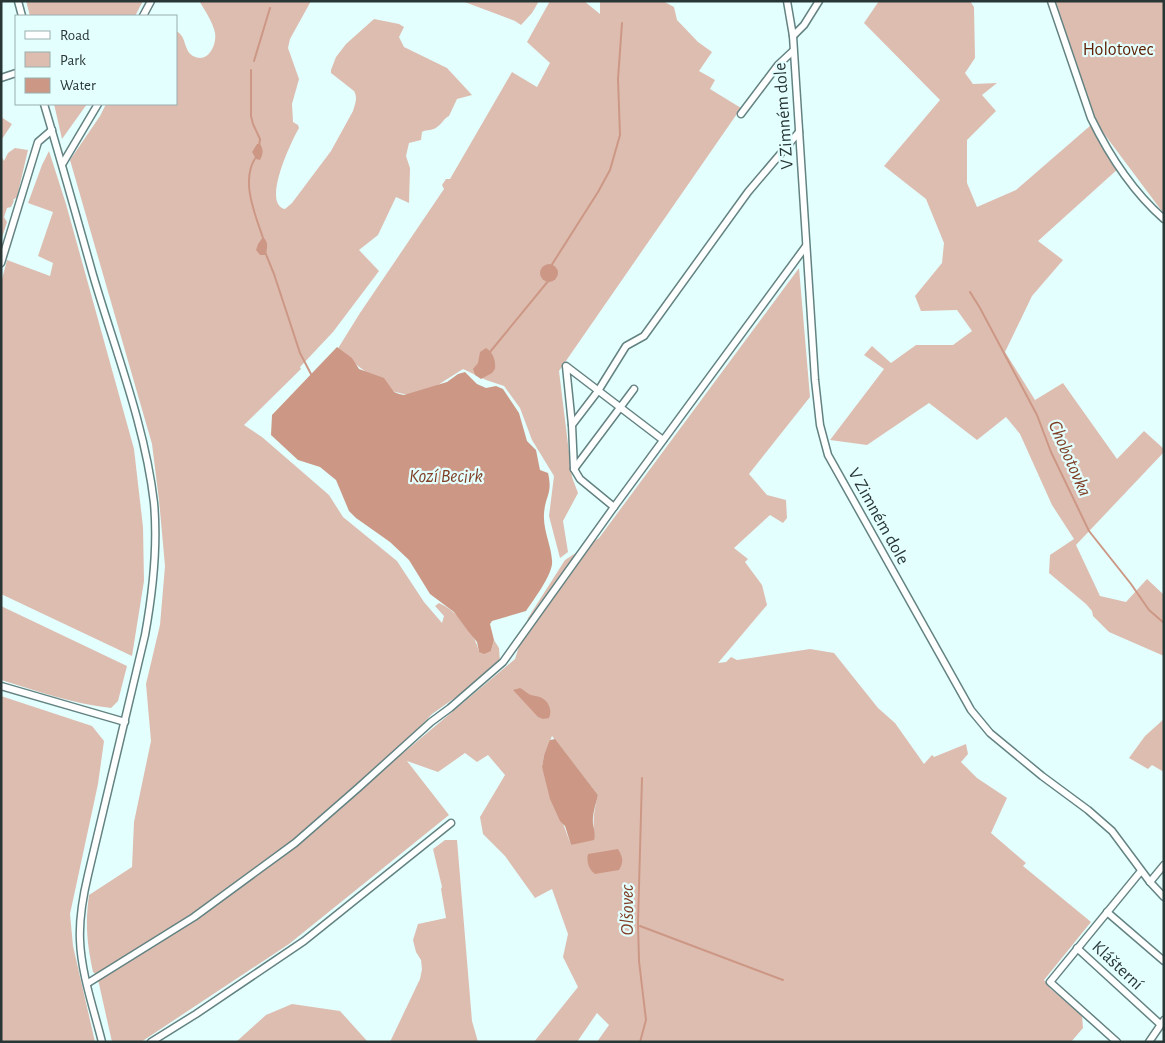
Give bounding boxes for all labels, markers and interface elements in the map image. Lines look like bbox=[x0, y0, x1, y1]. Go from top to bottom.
legend bbox=[15, 15, 178, 105]
text: Road bbox=[60, 28, 90, 43]
park label: Holotovec bbox=[1083, 41, 1153, 59]
text: Park bbox=[60, 53, 86, 68]
street label: V Zimném dole bbox=[771, 62, 797, 170]
text: Water bbox=[60, 78, 96, 93]
water label: Chobotovka bbox=[1045, 418, 1095, 499]
street label: V Zimném dole bbox=[844, 465, 912, 568]
water label: Kozí Becirk bbox=[409, 467, 483, 486]
water label: Olšovec bbox=[618, 884, 637, 935]
street label: Klášterní bbox=[1088, 938, 1147, 994]

